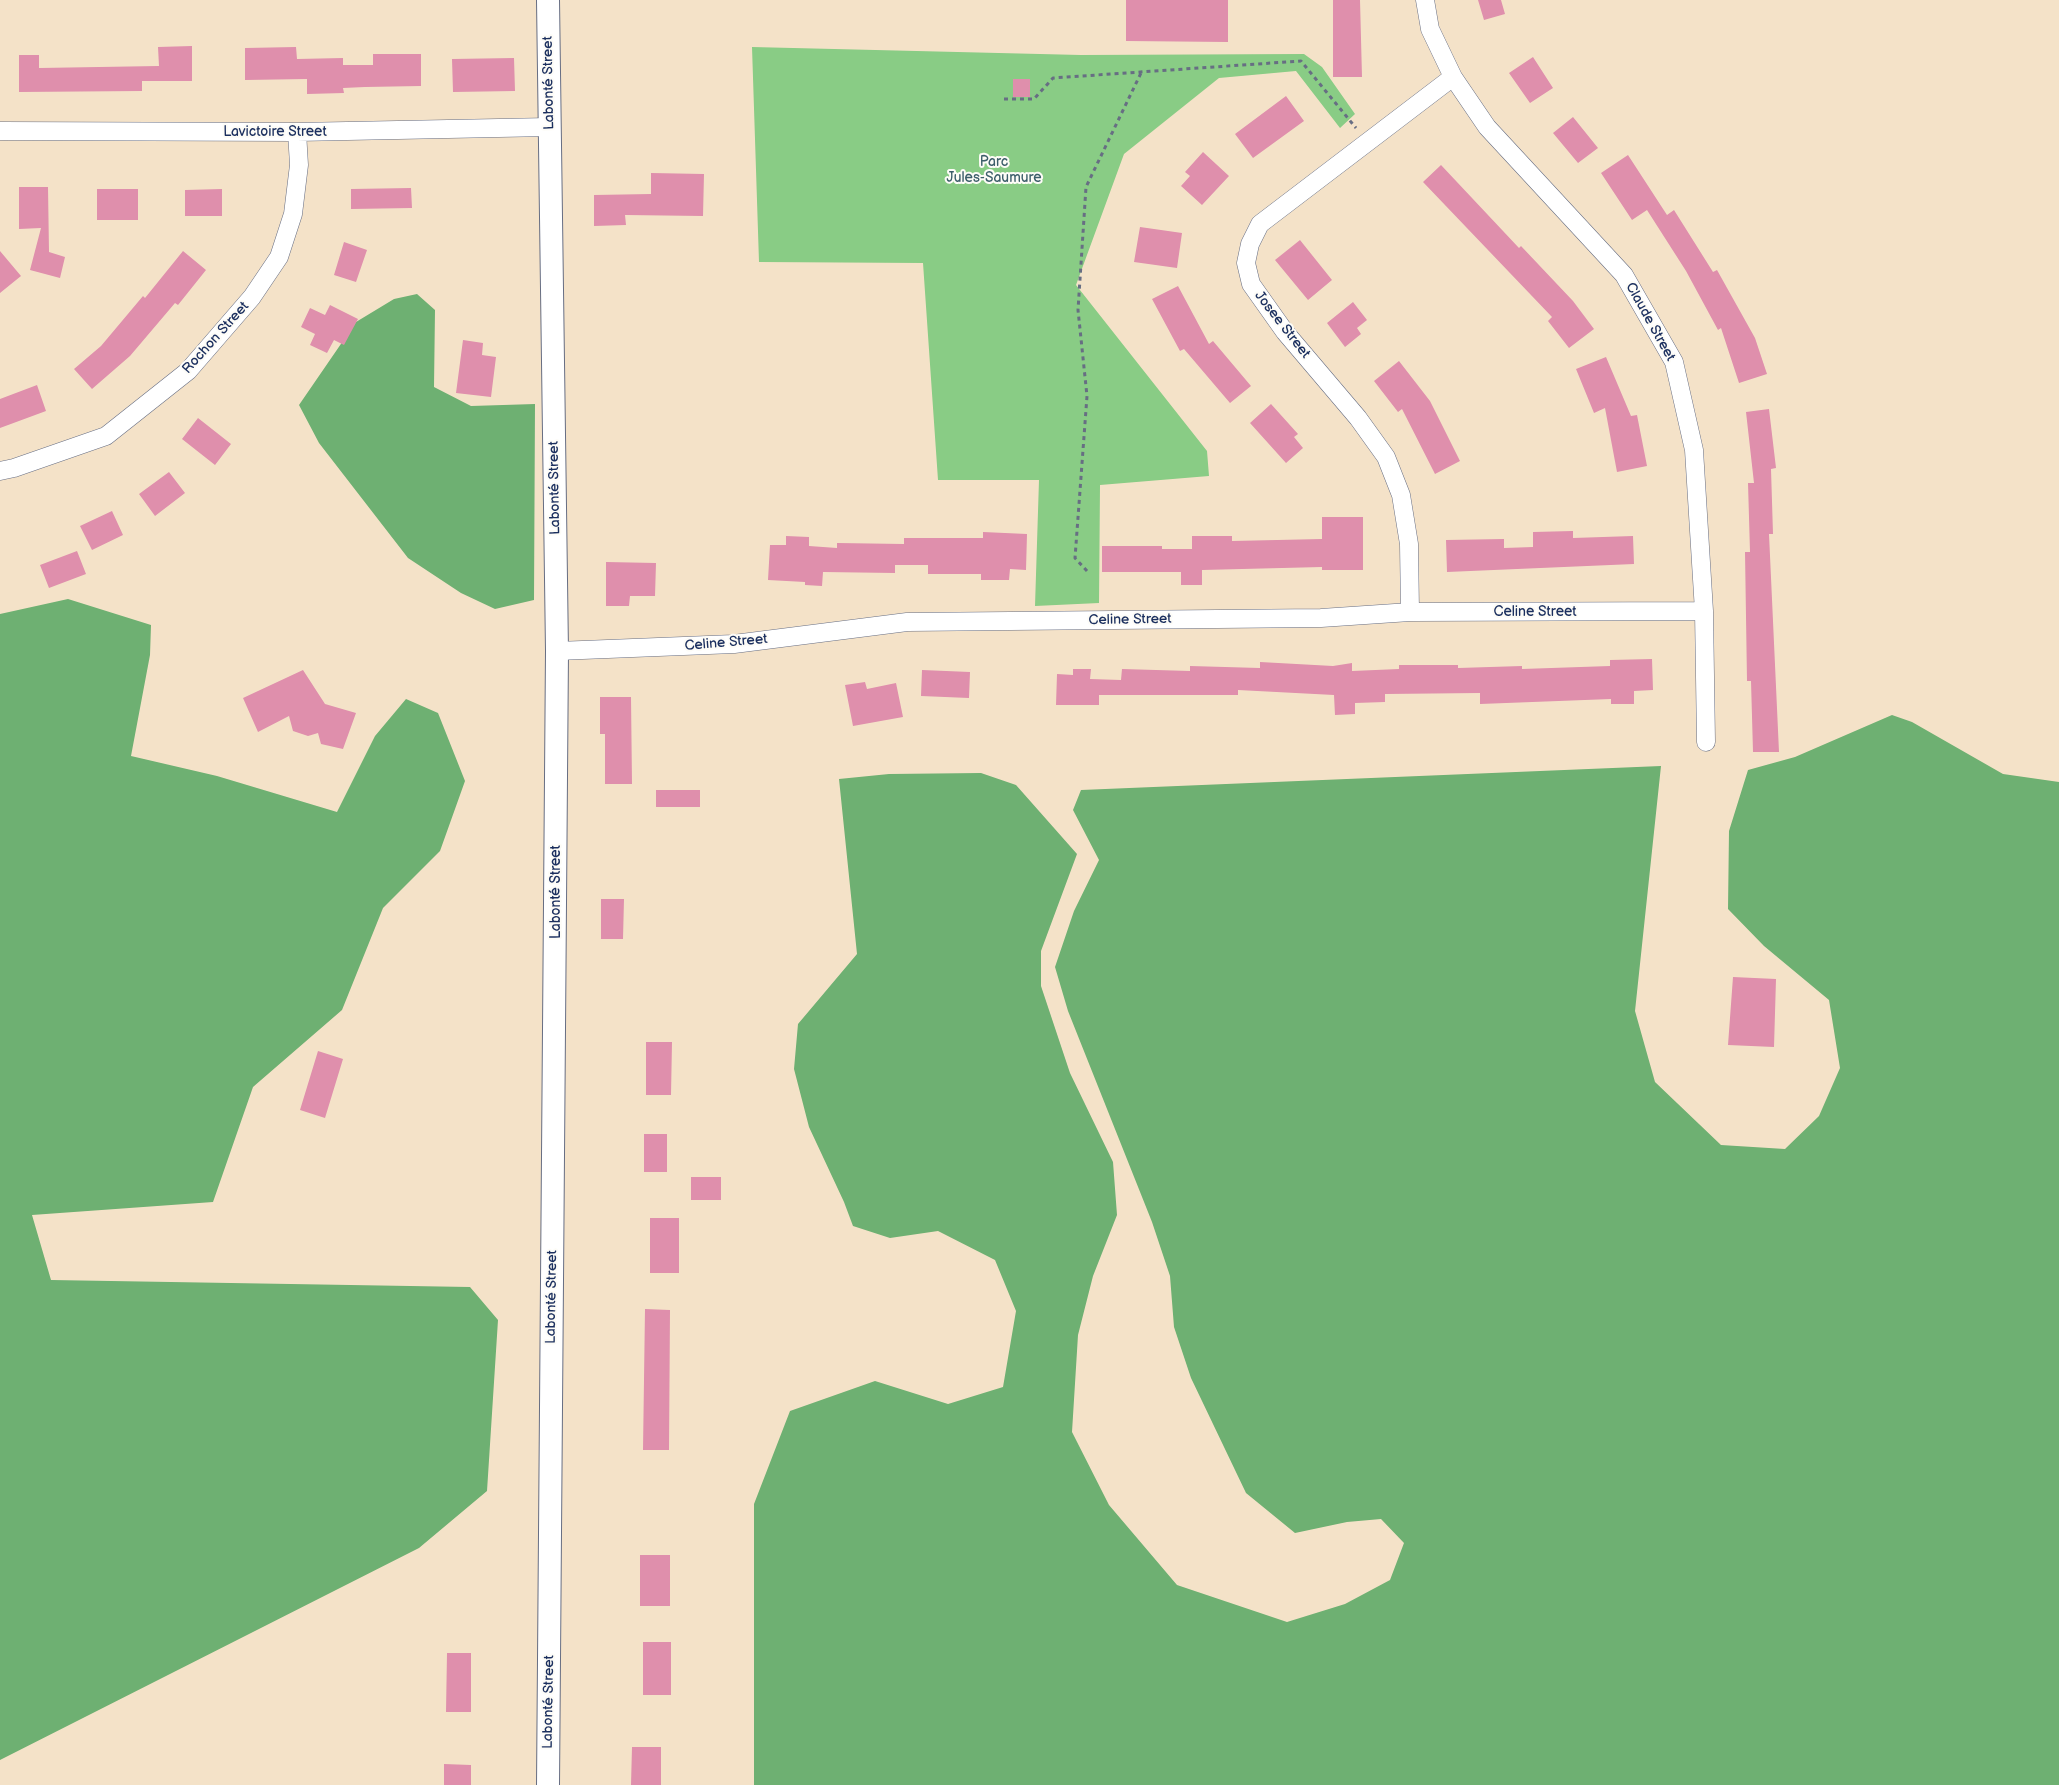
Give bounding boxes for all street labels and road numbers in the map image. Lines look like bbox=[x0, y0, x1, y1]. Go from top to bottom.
street label: Labonté Street bbox=[540, 36, 558, 130]
street label: Lavictoire Street bbox=[223, 124, 327, 140]
street label: Claude Street bbox=[1622, 280, 1678, 364]
street label: Josee Street bbox=[1251, 288, 1313, 362]
street label: Rochon Street bbox=[179, 299, 253, 377]
street label: Labonté Street bbox=[546, 441, 564, 535]
street label: Celine Street bbox=[1493, 604, 1577, 620]
street label: Celine Street bbox=[1088, 611, 1172, 629]
street label: Celine Street bbox=[684, 631, 768, 655]
street label: Labonté Street bbox=[548, 845, 564, 939]
street label: Labonté Street bbox=[543, 1250, 561, 1344]
street label: Labonté Street bbox=[540, 1655, 558, 1749]

